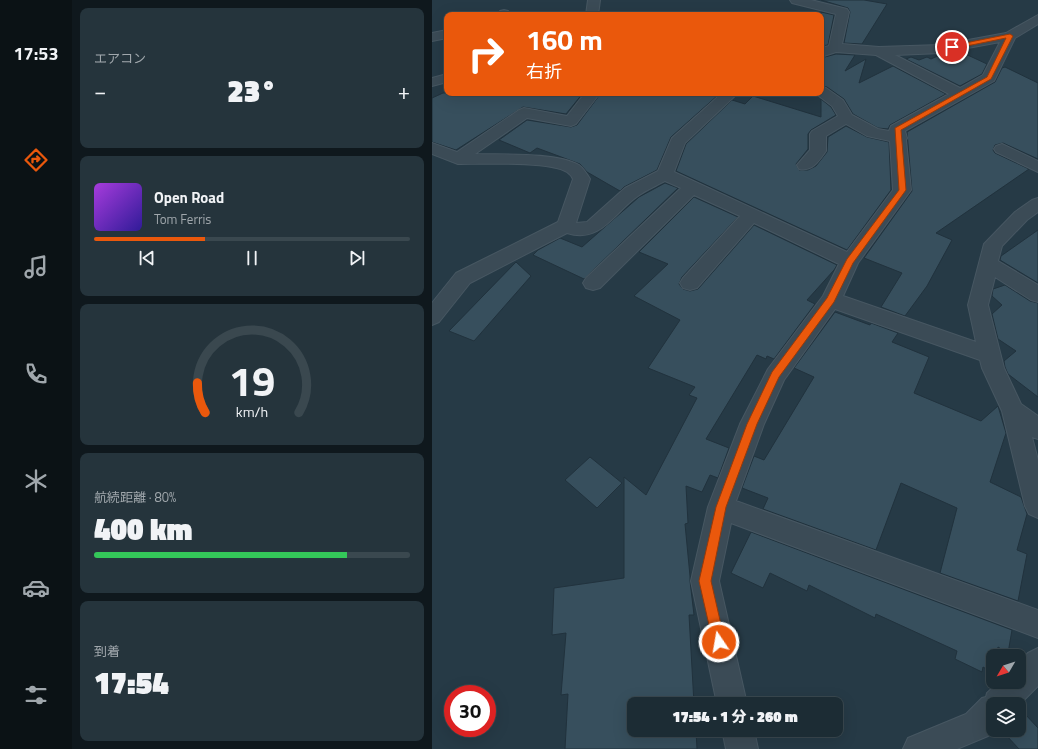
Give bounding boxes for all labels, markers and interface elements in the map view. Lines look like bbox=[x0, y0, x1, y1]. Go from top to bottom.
text: 160 m bbox=[526, 18, 603, 61]
icon: right bbox=[460, 28, 512, 80]
pin bbox=[935, 30, 969, 64]
icon: arrive bbox=[941, 36, 963, 58]
text: 17:53 bbox=[14, 40, 58, 67]
text: エアコン bbox=[94, 48, 146, 68]
text: 右折 bbox=[526, 58, 562, 85]
text: 23° bbox=[227, 68, 277, 114]
text: − bbox=[94, 74, 106, 108]
text: + bbox=[398, 74, 410, 108]
icon: directions bbox=[22, 146, 50, 174]
text: Open Road bbox=[154, 186, 224, 209]
text: Tom Ferris bbox=[154, 209, 211, 229]
icon: previous bbox=[136, 247, 158, 269]
icon: pause bbox=[241, 247, 263, 269]
icon: next bbox=[346, 247, 368, 269]
icon: music bbox=[22, 253, 50, 281]
text: 19 bbox=[229, 348, 275, 411]
icon: phone bbox=[22, 360, 50, 388]
text: km/h bbox=[236, 400, 268, 422]
icon: climate bbox=[22, 467, 50, 495]
text: 航続距離 · 80% bbox=[94, 487, 176, 507]
text: 400 km bbox=[94, 506, 192, 552]
icon: car bbox=[22, 574, 50, 602]
position arrow bbox=[698, 621, 740, 663]
text: 到着 bbox=[94, 641, 120, 661]
north arrow bbox=[986, 649, 1026, 689]
map controls bbox=[986, 649, 1026, 737]
text: 17:54 bbox=[94, 660, 169, 706]
icon: filters bbox=[22, 681, 50, 709]
speed limit sign: 30 bbox=[444, 685, 496, 737]
button: layers bbox=[986, 697, 1026, 737]
text: 17:54 · 1 分 · 260 m bbox=[672, 705, 798, 728]

